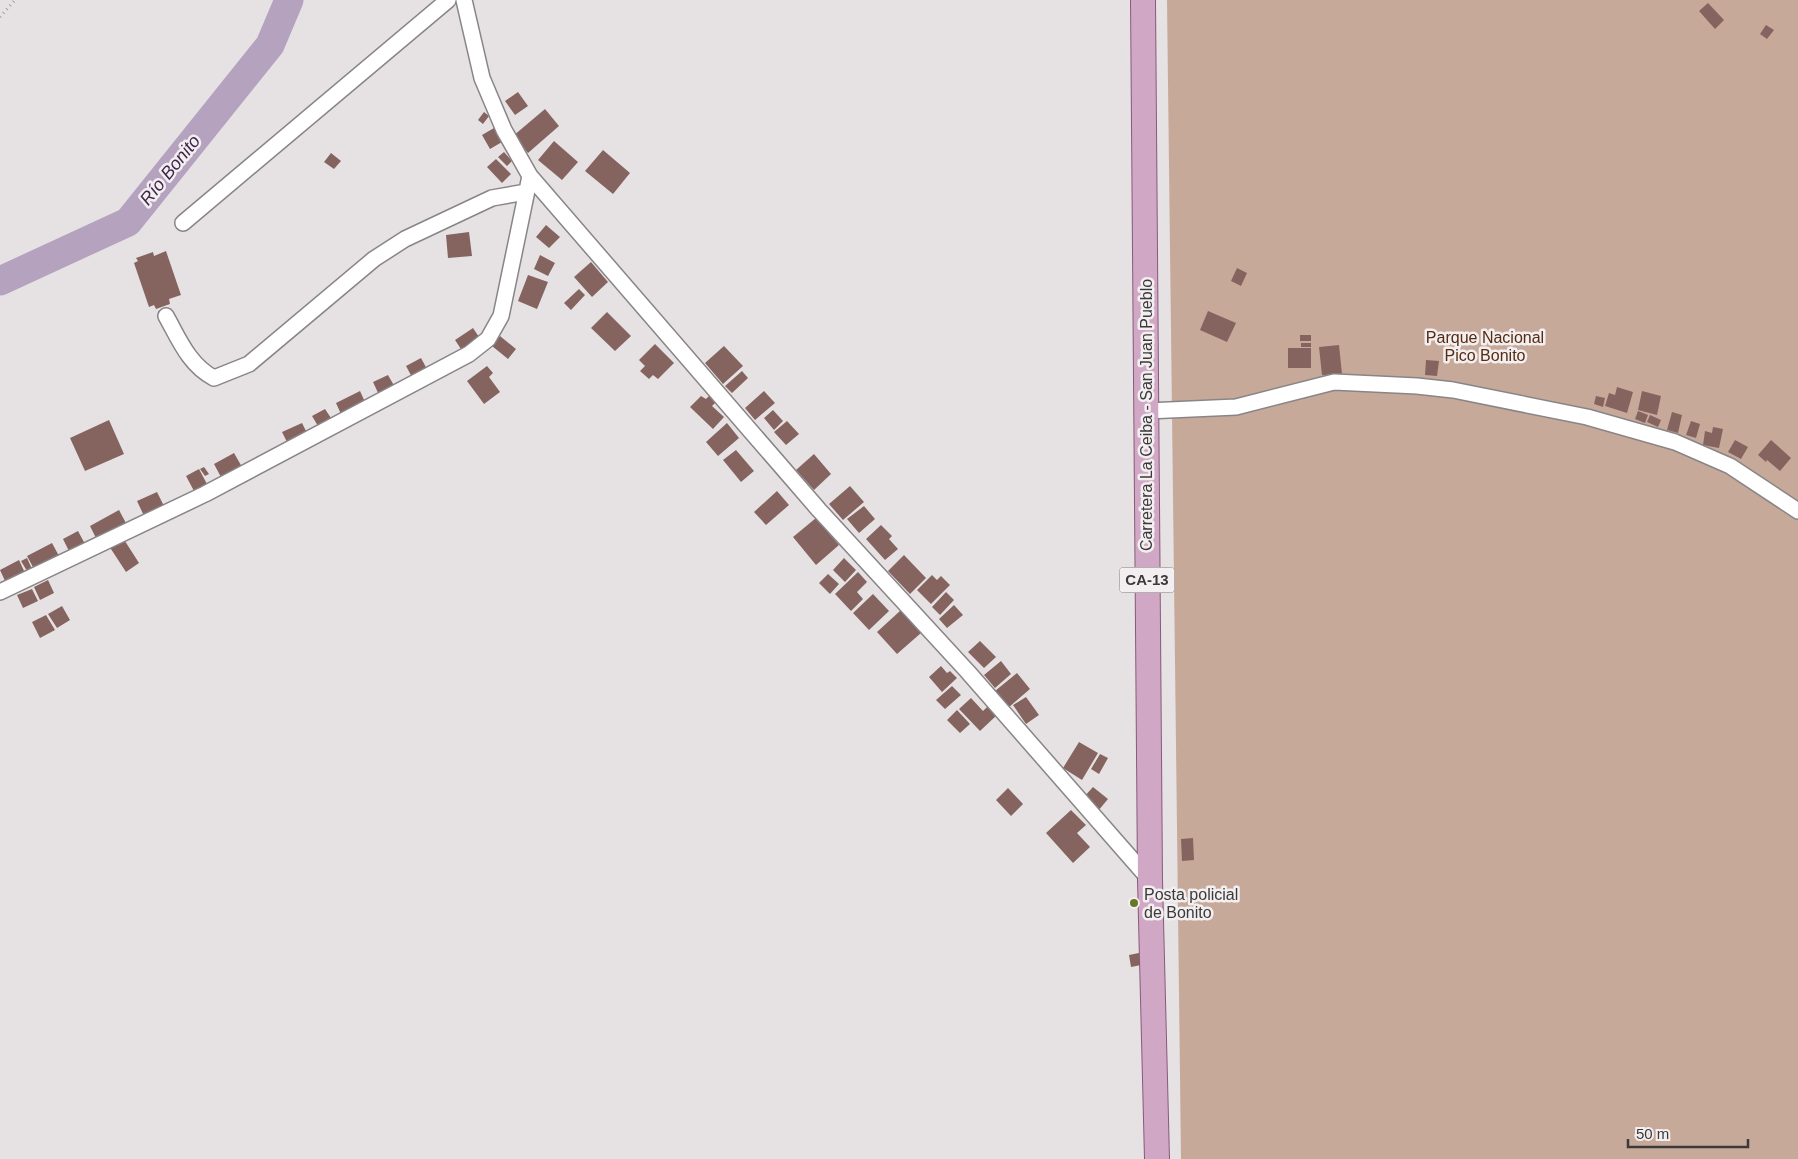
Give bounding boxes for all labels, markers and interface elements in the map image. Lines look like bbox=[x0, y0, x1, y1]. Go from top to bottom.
water label: Río Bonito bbox=[136, 131, 204, 209]
street label: Carretera La Ceiba - San Juan Pueblo bbox=[1138, 279, 1155, 551]
park label: Parque Nacional Pico Bonito bbox=[1426, 329, 1544, 364]
road number: CA-13 bbox=[1120, 568, 1174, 592]
place label: Posta policial de Bonito bbox=[1144, 886, 1238, 921]
marker: Posta policial de Bonito bbox=[1128, 897, 1140, 909]
scale bar bbox=[1628, 1116, 1748, 1148]
text: 50 m bbox=[1636, 1125, 1669, 1142]

